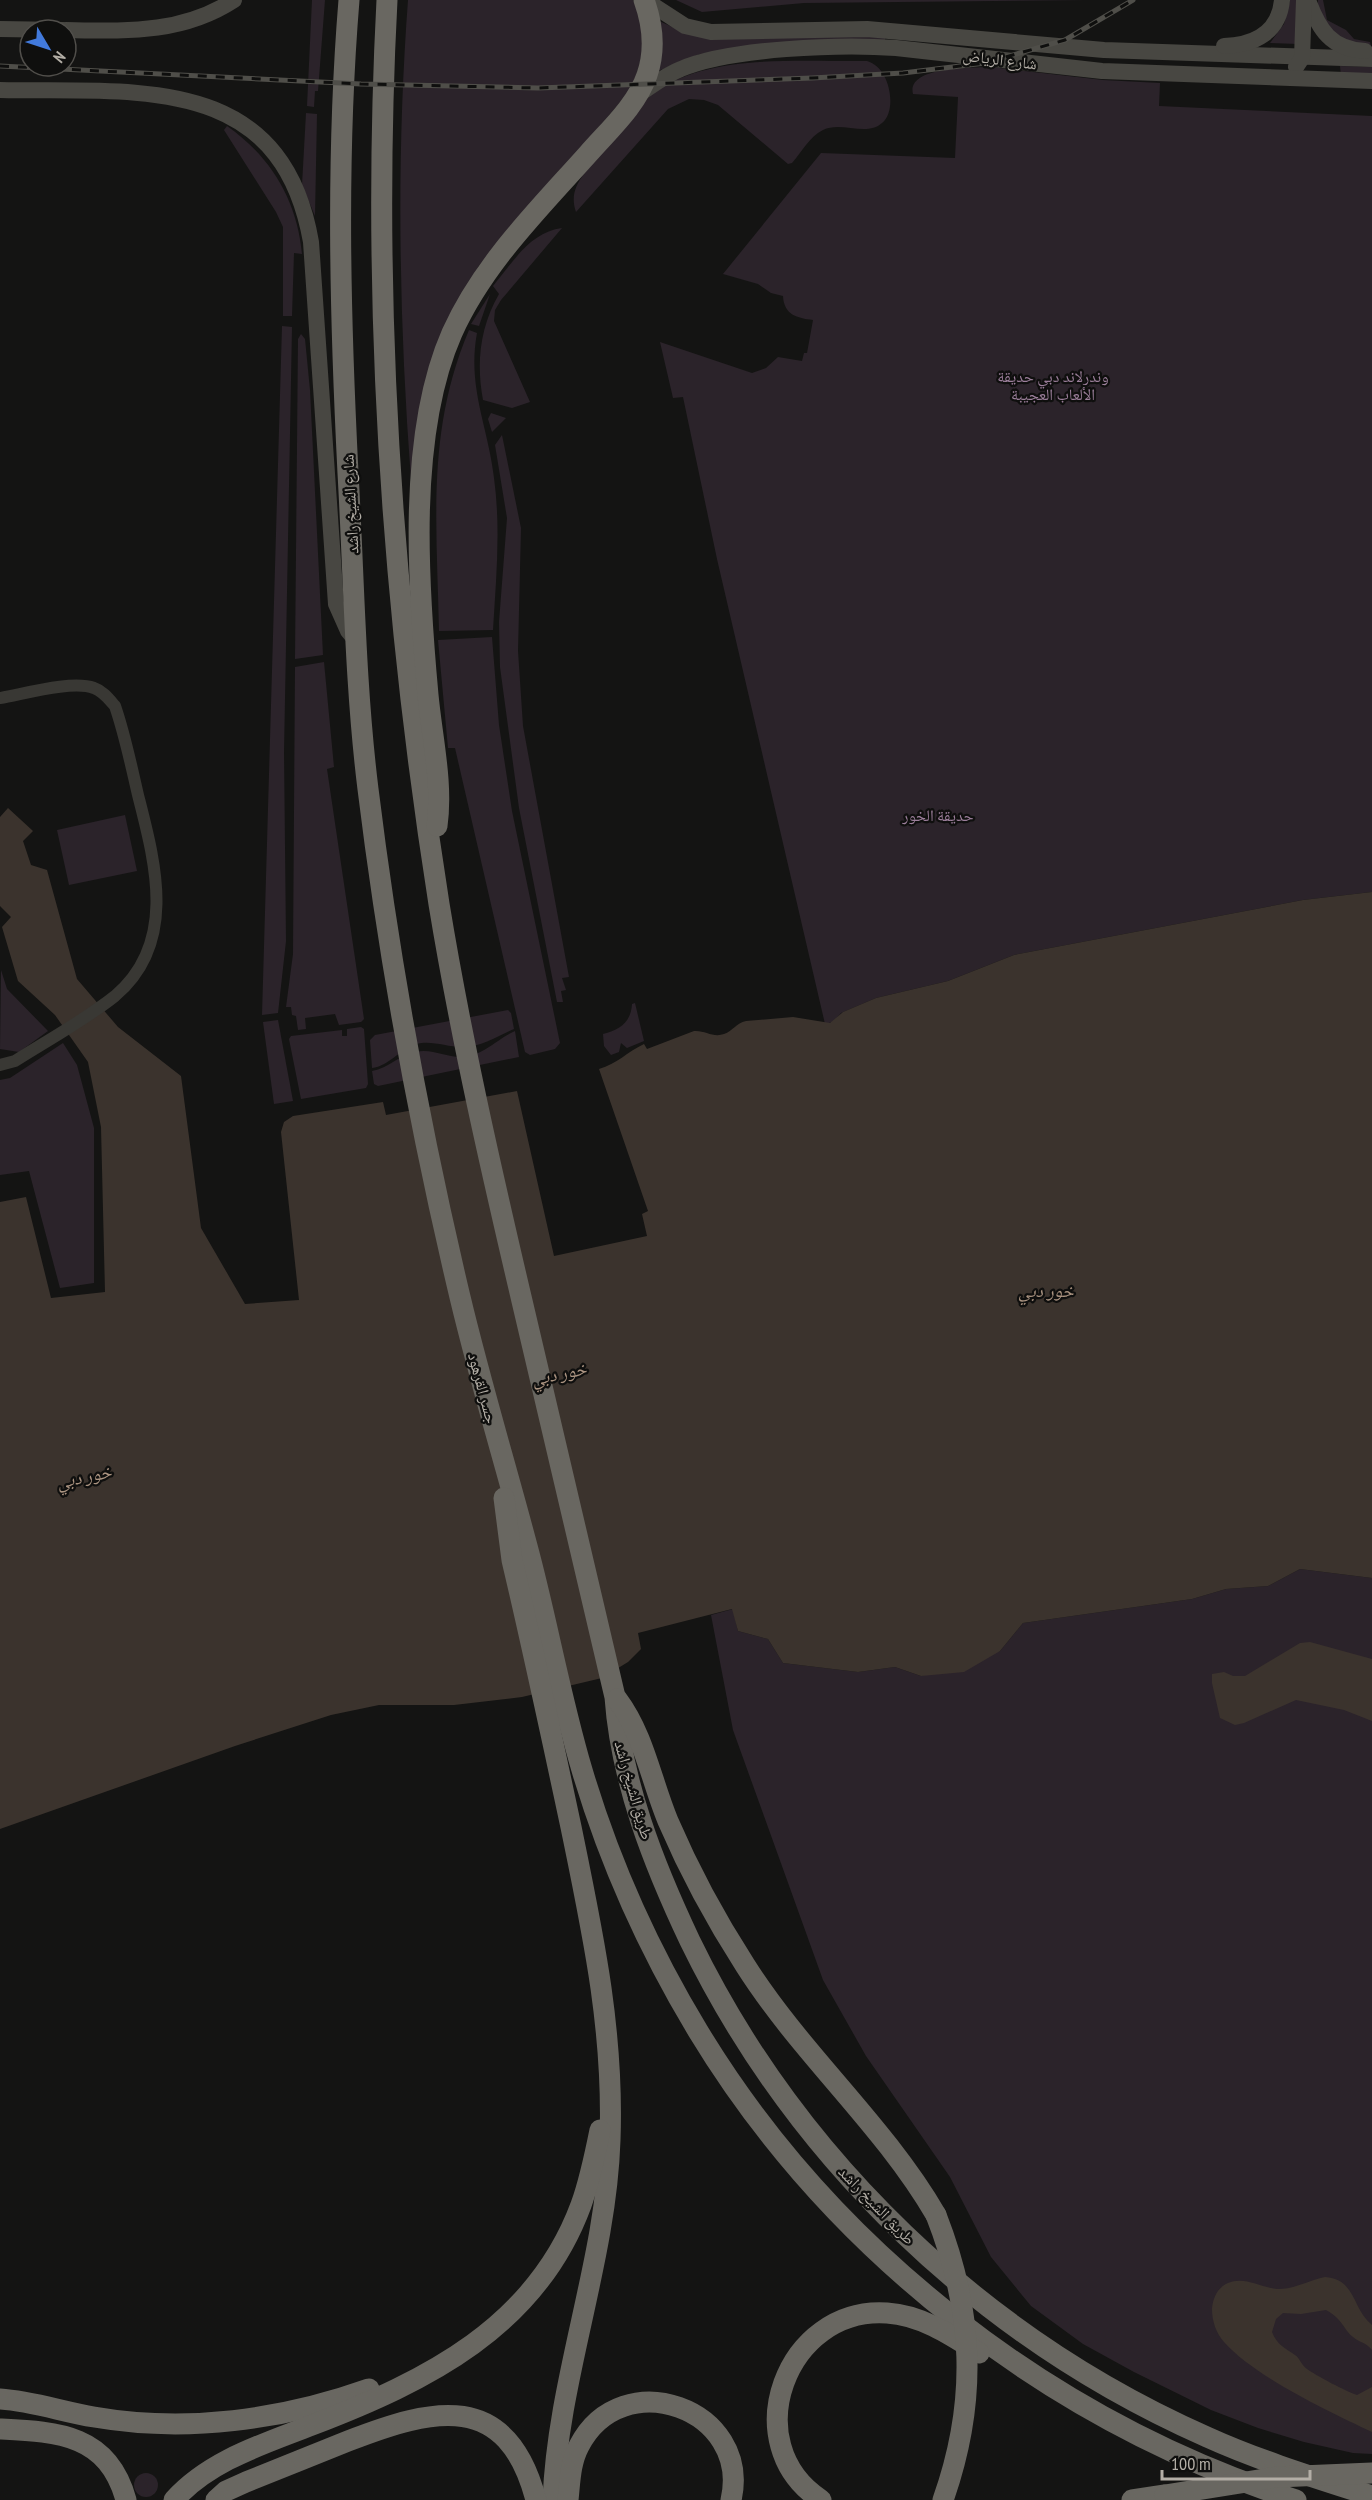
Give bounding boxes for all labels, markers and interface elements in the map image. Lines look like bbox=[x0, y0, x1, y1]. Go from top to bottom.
north arrow bbox=[18, 18, 78, 78]
street label: شارع الرياض bbox=[962, 45, 1038, 74]
text: N bbox=[49, 48, 70, 67]
park label: وندرلاند دبي حديقة الألعاب العجيبة bbox=[997, 366, 1109, 404]
street label: شارع الشيخ راشد bbox=[337, 454, 364, 554]
park label: حديقة الخور bbox=[901, 805, 974, 825]
water label: خور دبي bbox=[1018, 1279, 1074, 1306]
street label: جسر القرهود bbox=[464, 1350, 502, 1426]
water label: خور دبي bbox=[529, 1356, 590, 1394]
water label: خور دبي bbox=[54, 1459, 115, 1497]
street label: طريق الشيخ راشد bbox=[609, 1738, 658, 1842]
street label: طريق الشيخ راشد bbox=[834, 2161, 920, 2249]
scale bar bbox=[1162, 2443, 1310, 2481]
text: 100 m bbox=[1171, 2452, 1211, 2475]

